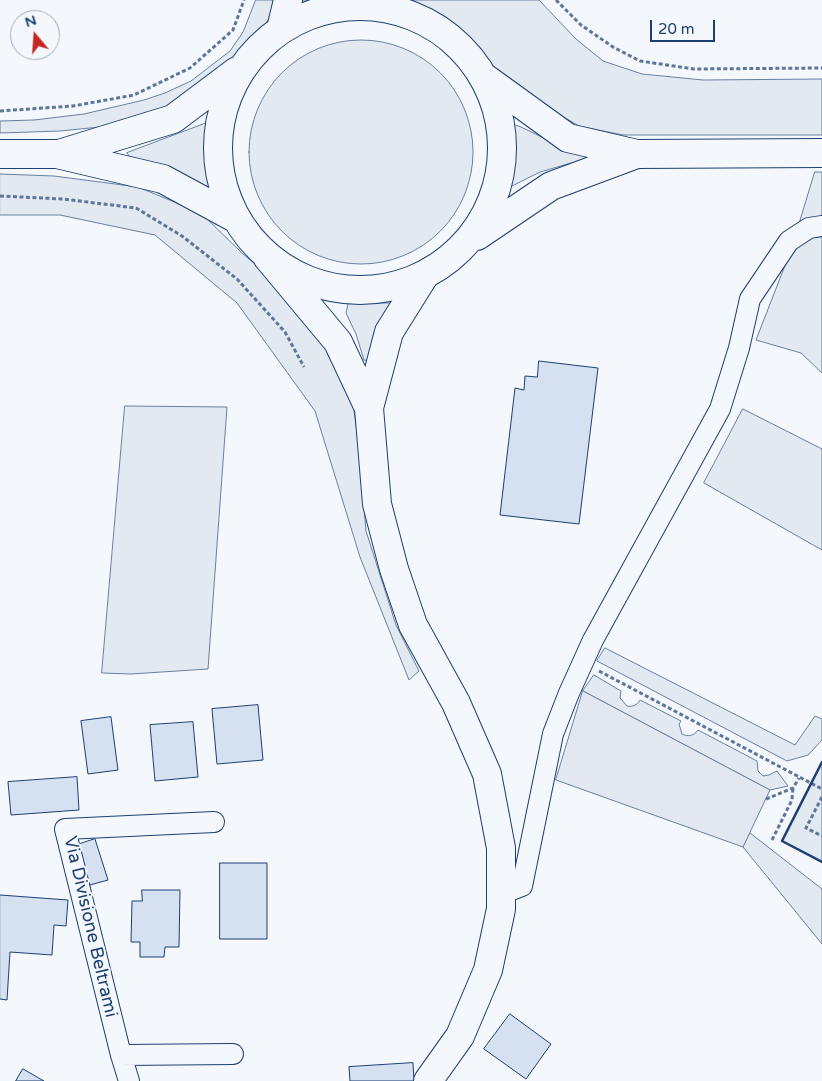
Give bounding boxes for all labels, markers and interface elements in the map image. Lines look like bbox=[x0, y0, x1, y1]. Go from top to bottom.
north arrow bbox=[10, 10, 60, 60]
scale bar bbox=[652, 10, 717, 42]
text: N bbox=[23, 11, 38, 31]
text: 20 m bbox=[658, 20, 695, 38]
street label: Via Divisione Beltrami bbox=[59, 834, 121, 1020]

